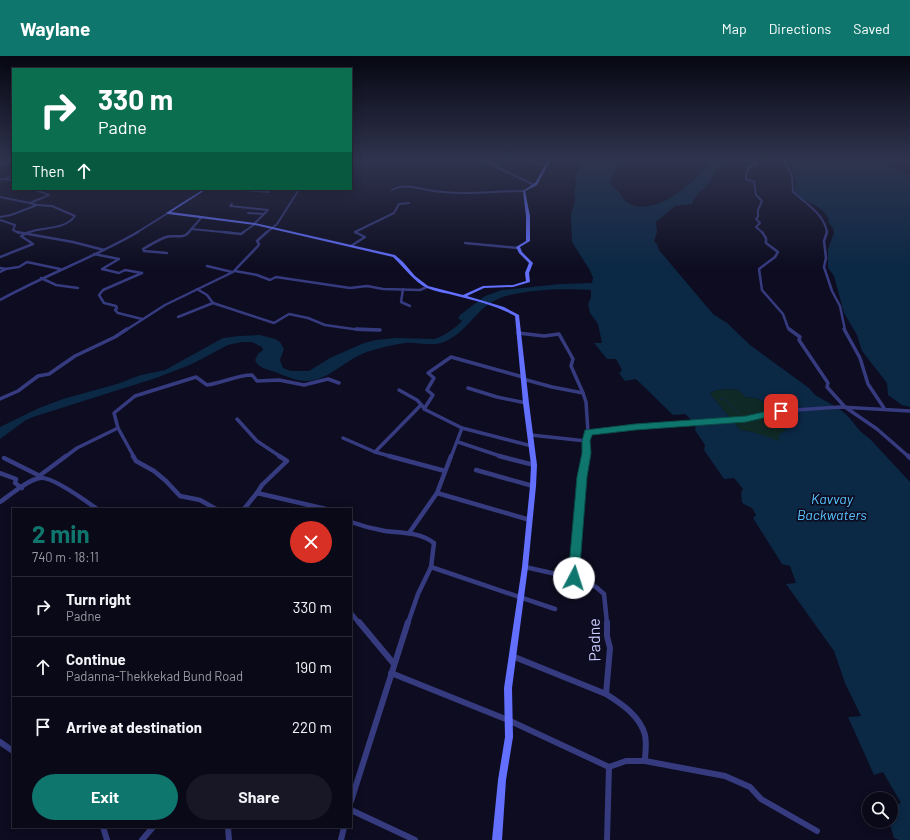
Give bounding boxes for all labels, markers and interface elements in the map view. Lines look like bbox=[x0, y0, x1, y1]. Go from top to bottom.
text: Waylane bbox=[20, 17, 90, 40]
text: Map bbox=[722, 20, 747, 37]
text: Directions bbox=[769, 20, 831, 37]
text: Saved bbox=[853, 20, 890, 37]
text: 330 m bbox=[98, 82, 173, 116]
icon: right bbox=[32, 84, 84, 136]
text: Padne bbox=[98, 116, 147, 138]
icon: ahead bbox=[73, 160, 95, 182]
text: Then bbox=[32, 162, 65, 180]
pin bbox=[764, 394, 798, 428]
icon: arrive bbox=[770, 400, 792, 422]
water label: Kavvay Backwaters bbox=[797, 490, 867, 523]
text: 2 min bbox=[32, 519, 90, 548]
button: close bbox=[290, 521, 332, 563]
text: 740 m · 18:11 bbox=[32, 549, 99, 565]
position arrow bbox=[553, 557, 595, 599]
text: Turn right bbox=[66, 590, 131, 608]
icon: right bbox=[32, 596, 54, 618]
text: 330 m bbox=[293, 598, 332, 616]
text: Padne bbox=[66, 608, 101, 624]
street label: Padne bbox=[584, 618, 603, 662]
text: Continue bbox=[66, 650, 126, 668]
icon: ahead bbox=[32, 656, 54, 678]
text: 190 m bbox=[295, 658, 332, 676]
text: Padanna-Thekkekad Bund Road bbox=[66, 668, 243, 684]
icon: arrive bbox=[32, 716, 54, 738]
text: Arrive at destination bbox=[66, 718, 202, 736]
text: 220 m bbox=[292, 718, 332, 736]
button: Exit bbox=[32, 774, 178, 820]
button: Share bbox=[186, 774, 332, 820]
map controls bbox=[862, 792, 898, 828]
button: search bbox=[862, 792, 898, 828]

